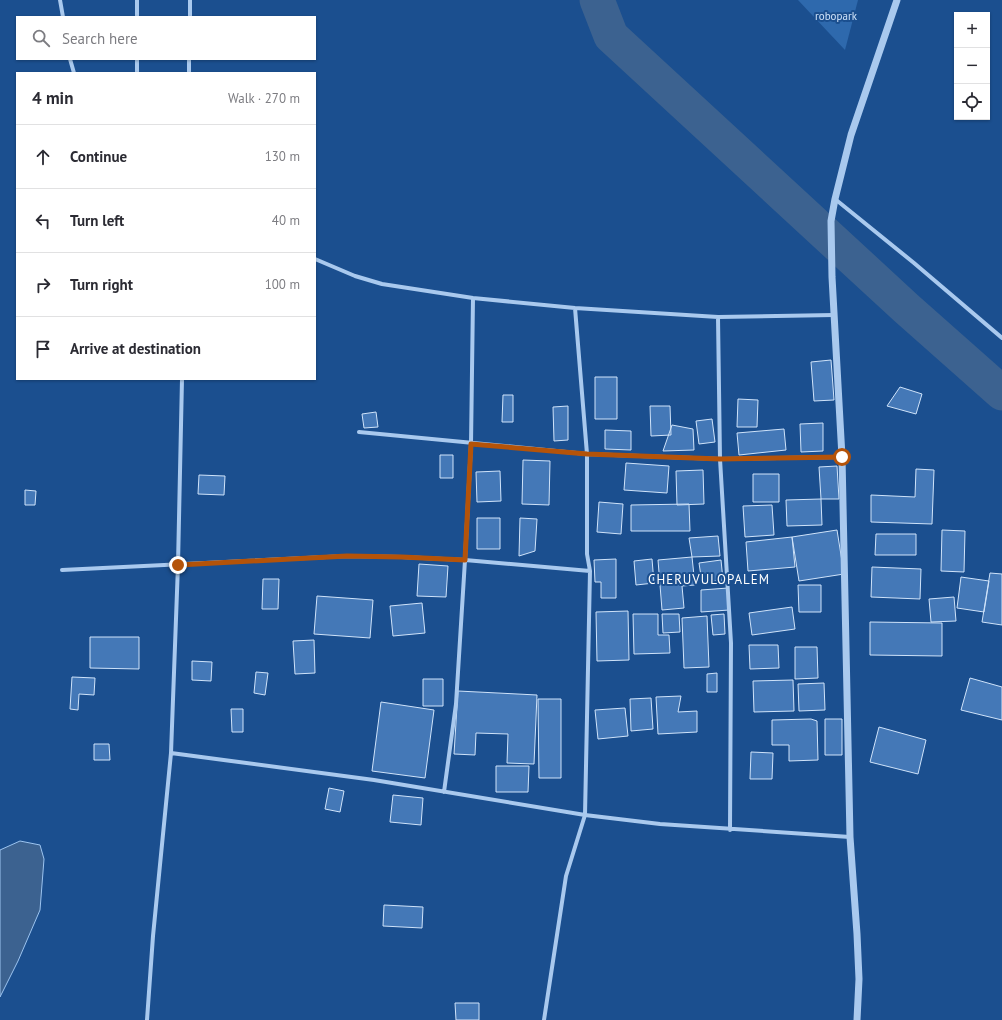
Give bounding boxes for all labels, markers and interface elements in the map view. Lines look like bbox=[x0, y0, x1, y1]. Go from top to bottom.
park label: robopark bbox=[815, 9, 858, 23]
map controls bbox=[954, 12, 990, 120]
button: + bbox=[954, 12, 990, 48]
search box bbox=[16, 16, 316, 60]
icon: search bbox=[30, 27, 52, 49]
text: Search here bbox=[62, 29, 138, 48]
button: − bbox=[954, 48, 990, 84]
button: locate bbox=[954, 84, 990, 120]
text: 4 min bbox=[32, 87, 73, 109]
text: Walk · 270 m bbox=[228, 90, 300, 107]
icon: ahead bbox=[32, 146, 54, 168]
text: Continue bbox=[70, 147, 127, 166]
text: 130 m bbox=[265, 148, 300, 165]
icon: left bbox=[32, 210, 54, 232]
text: Turn left bbox=[70, 211, 124, 230]
text: 40 m bbox=[272, 212, 300, 229]
icon: right bbox=[32, 274, 54, 296]
text: Turn right bbox=[70, 275, 133, 294]
text: 100 m bbox=[265, 276, 300, 293]
icon: arrive bbox=[32, 338, 54, 360]
text: Arrive at destination bbox=[70, 339, 201, 358]
route start bbox=[833, 448, 851, 466]
route end bbox=[169, 556, 187, 574]
district label: CHERUVULOPALEM bbox=[648, 571, 770, 588]

